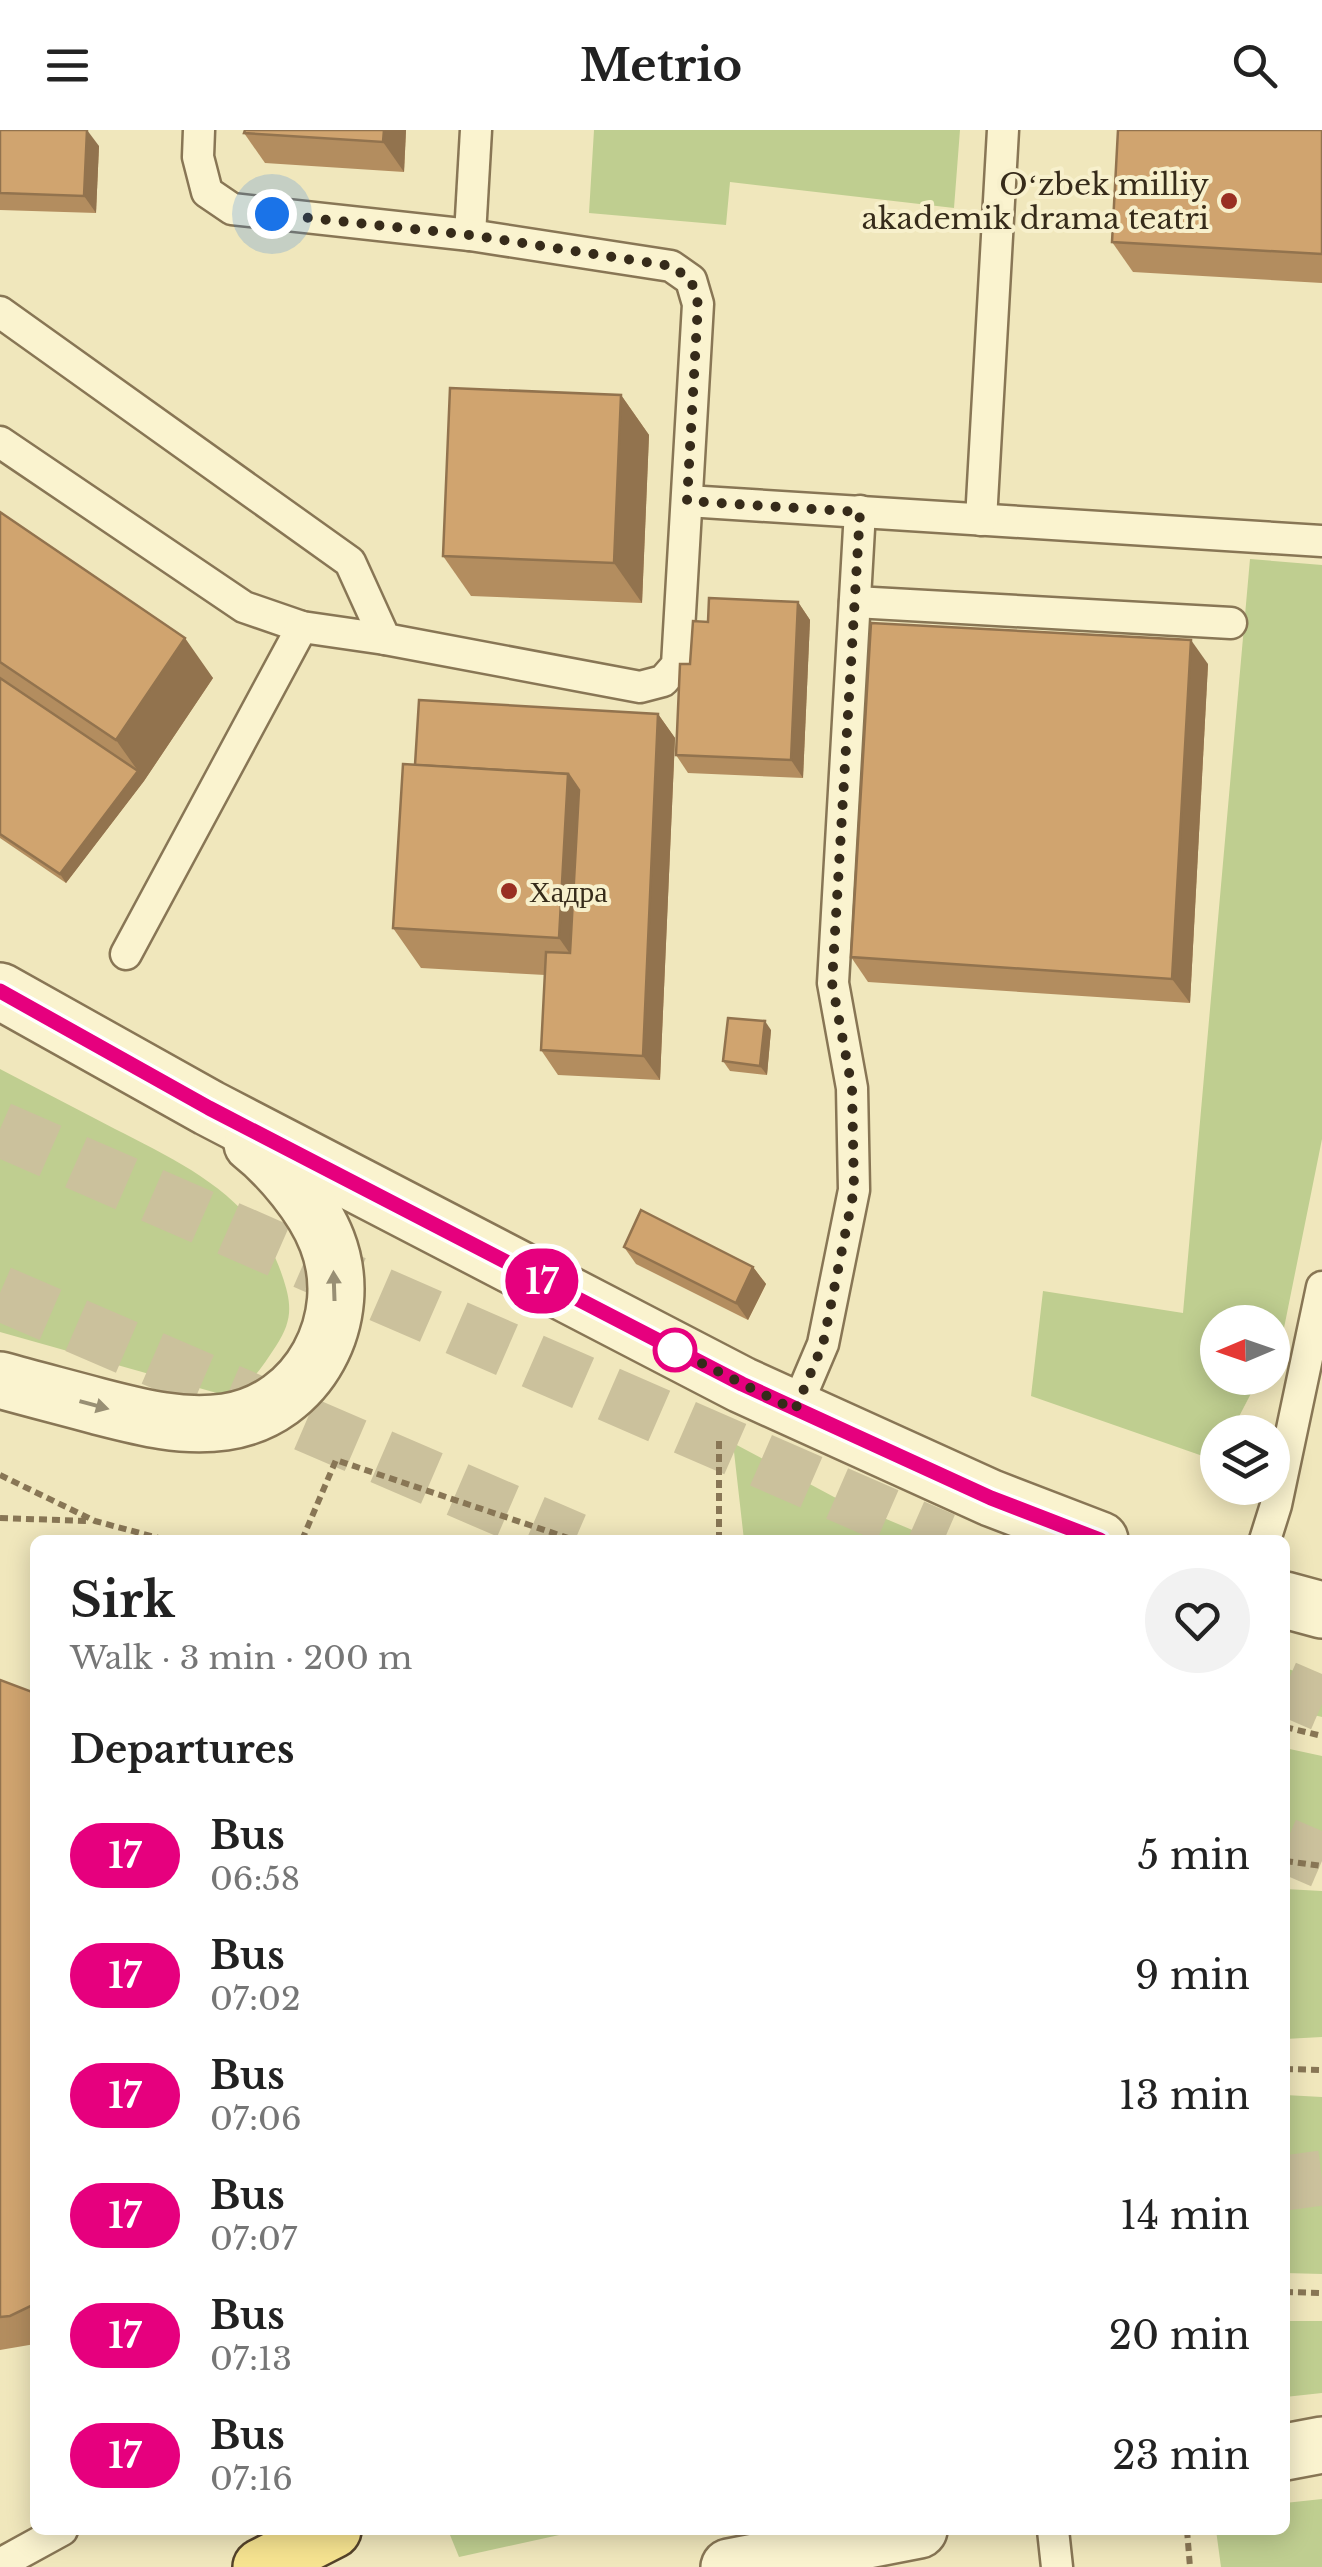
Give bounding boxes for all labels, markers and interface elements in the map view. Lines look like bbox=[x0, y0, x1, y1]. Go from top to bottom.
text: Metrio bbox=[580, 37, 742, 93]
icon: menu bbox=[40, 38, 95, 93]
icon: search bbox=[1227, 38, 1282, 93]
place label: Oʻzbek milliy akademik drama teatri bbox=[861, 166, 1209, 237]
your location bbox=[247, 189, 297, 239]
marker: Oʻzbek milliy akademik drama teatri bbox=[1218, 190, 1240, 212]
place label: Хадра bbox=[529, 873, 608, 910]
marker: Хадра bbox=[498, 880, 520, 902]
line badge: 17 bbox=[497, 1248, 587, 1314]
text: 17 bbox=[525, 1260, 559, 1303]
one-way arrow bbox=[326, 1270, 342, 1302]
north arrow bbox=[1200, 1305, 1290, 1395]
map controls bbox=[1200, 1305, 1290, 1505]
unlabelled marker bbox=[654, 1329, 696, 1371]
one-way arrow bbox=[79, 1397, 110, 1413]
button: layers bbox=[1200, 1415, 1290, 1505]
button: heart bbox=[1145, 1568, 1250, 1673]
text: Sirk bbox=[70, 1570, 175, 1630]
text: Walk · 3 min · 200 m bbox=[70, 1638, 412, 1678]
text: Departures bbox=[70, 1726, 294, 1773]
text: Bus bbox=[210, 1812, 285, 1859]
text: 5 min bbox=[1138, 1832, 1250, 1879]
text: 17 bbox=[108, 1834, 142, 1877]
text: 06:58 bbox=[210, 1859, 300, 1899]
text: Bus bbox=[210, 1932, 285, 1979]
text: 9 min bbox=[1135, 1952, 1250, 1999]
text: 17 bbox=[108, 1954, 142, 1997]
text: 07:02 bbox=[210, 1979, 301, 2019]
text: Bus bbox=[210, 2052, 285, 2099]
text: 13 min bbox=[1119, 2072, 1250, 2119]
text: 17 bbox=[108, 2074, 142, 2117]
text: 07:06 bbox=[210, 2099, 301, 2139]
text: Bus bbox=[210, 2172, 285, 2219]
text: 14 min bbox=[1120, 2192, 1250, 2239]
text: 17 bbox=[108, 2194, 142, 2237]
text: 07:07 bbox=[210, 2219, 297, 2259]
text: Bus bbox=[210, 2292, 285, 2339]
text: 20 min bbox=[1109, 2312, 1250, 2359]
text: 17 bbox=[108, 2314, 142, 2357]
text: 07:13 bbox=[210, 2339, 292, 2379]
text: Bus bbox=[210, 2412, 285, 2459]
text: 23 min bbox=[1112, 2432, 1250, 2479]
text: 17 bbox=[108, 2434, 142, 2477]
text: 07:16 bbox=[210, 2459, 293, 2499]

